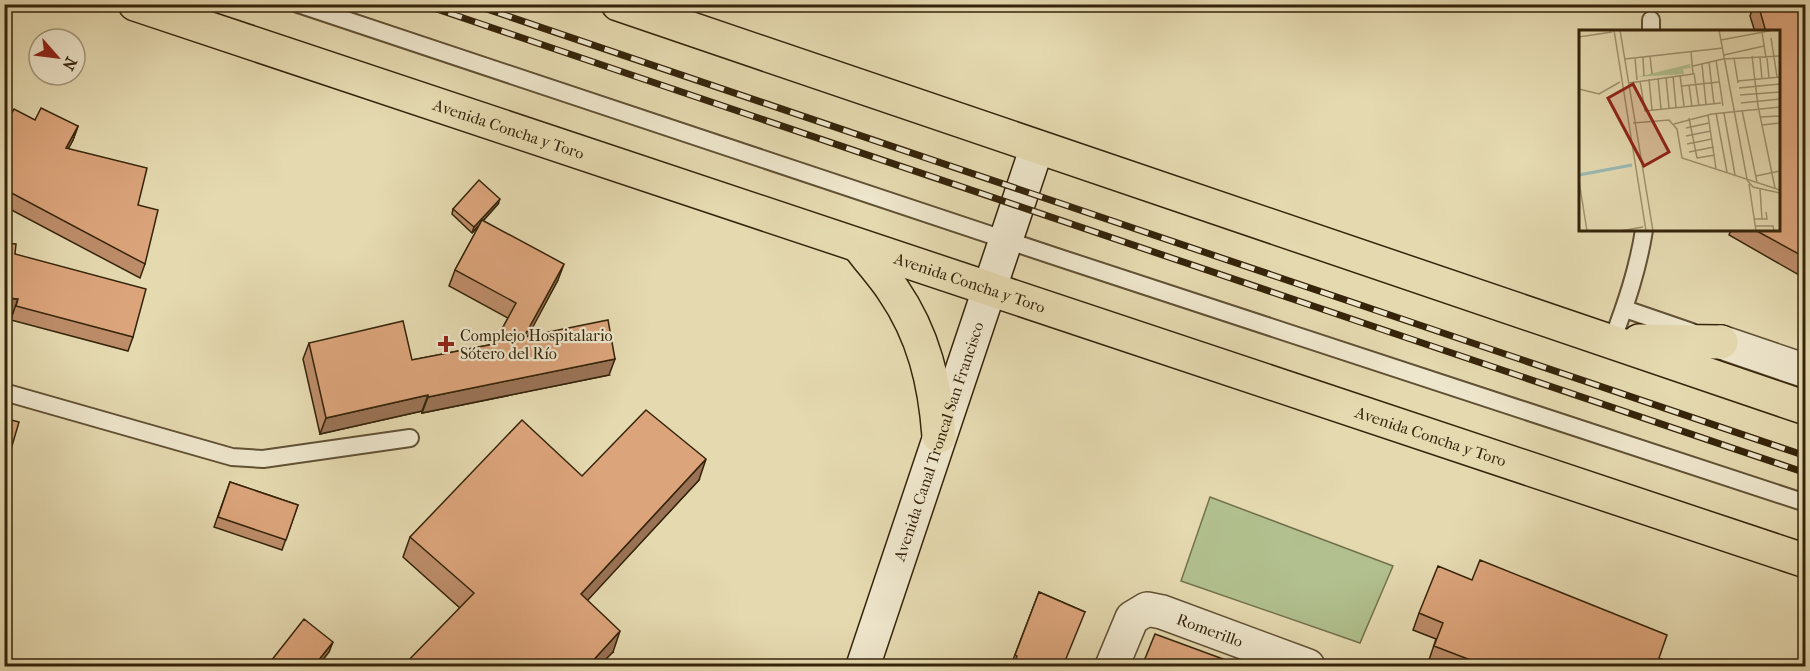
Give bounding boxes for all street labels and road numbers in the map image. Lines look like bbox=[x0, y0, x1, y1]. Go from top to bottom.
street label: Avenida Concha y Toro bbox=[430, 94, 587, 163]
street label: Avenida Concha y Toro bbox=[891, 248, 1048, 316]
street label: Avenida Canal Troncal San Francisco bbox=[889, 319, 987, 564]
street label: Avenida Concha y Toro bbox=[1352, 402, 1509, 470]
street label: Romerillo bbox=[1174, 609, 1246, 651]

